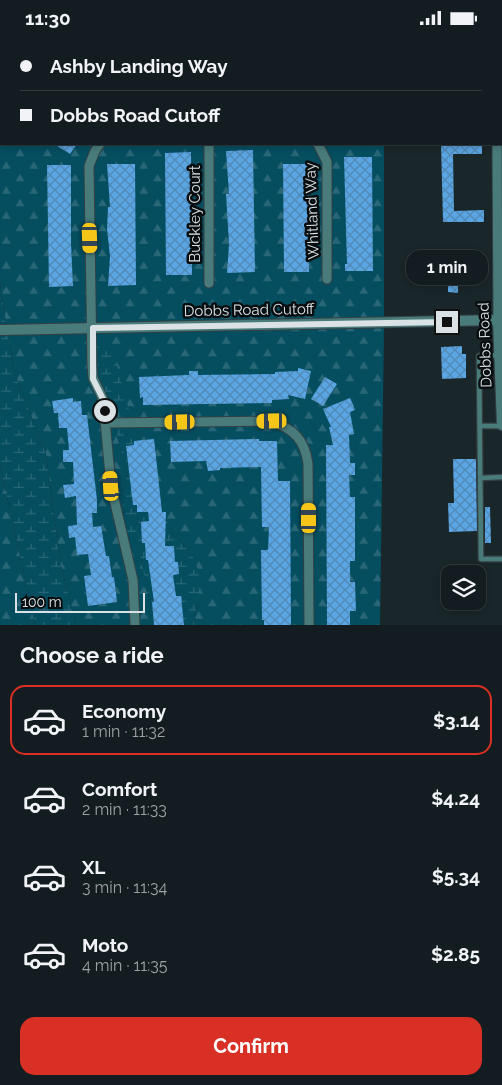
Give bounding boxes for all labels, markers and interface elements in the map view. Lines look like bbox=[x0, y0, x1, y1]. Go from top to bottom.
text: 11:30 bbox=[25, 7, 71, 29]
text: Ashby Landing Way bbox=[50, 55, 228, 77]
text: Dobbs Road Cutoff bbox=[50, 104, 220, 126]
street label: Whitland Way bbox=[301, 162, 323, 260]
street label: Buckley Court bbox=[186, 165, 204, 263]
car bbox=[81, 223, 98, 253]
callout: 1 min bbox=[406, 249, 488, 285]
text: 1 min bbox=[427, 258, 467, 277]
street label: Dobbs Road Cutoff bbox=[184, 300, 315, 320]
street label: Dobbs Road bbox=[475, 302, 495, 388]
route end bbox=[436, 311, 458, 333]
route start bbox=[94, 400, 116, 422]
car bbox=[256, 413, 287, 429]
car bbox=[164, 414, 195, 430]
car bbox=[102, 471, 119, 501]
car bbox=[301, 503, 316, 533]
map controls bbox=[441, 565, 486, 610]
button: layers bbox=[441, 565, 486, 610]
scale bar bbox=[15, 590, 145, 613]
text: 100 m bbox=[22, 594, 62, 610]
text: Choose a ride bbox=[20, 642, 164, 668]
icon: car bbox=[22, 698, 67, 743]
text: Economy bbox=[82, 700, 166, 722]
text: $3.14 bbox=[433, 709, 480, 731]
text: 1 min · 11:32 bbox=[82, 722, 165, 741]
icon: car bbox=[22, 776, 67, 821]
text: Comfort bbox=[82, 778, 157, 800]
text: $4.24 bbox=[431, 787, 480, 809]
text: 2 min · 11:33 bbox=[82, 800, 167, 819]
icon: car bbox=[22, 854, 67, 899]
text: XL bbox=[82, 856, 105, 878]
text: $5.34 bbox=[432, 865, 480, 887]
text: 3 min · 11:34 bbox=[82, 878, 167, 897]
icon: car bbox=[22, 932, 67, 977]
text: Moto bbox=[82, 934, 128, 956]
text: $2.85 bbox=[431, 943, 480, 965]
text: 4 min · 11:35 bbox=[82, 956, 168, 975]
button: Confirm bbox=[20, 1017, 482, 1075]

